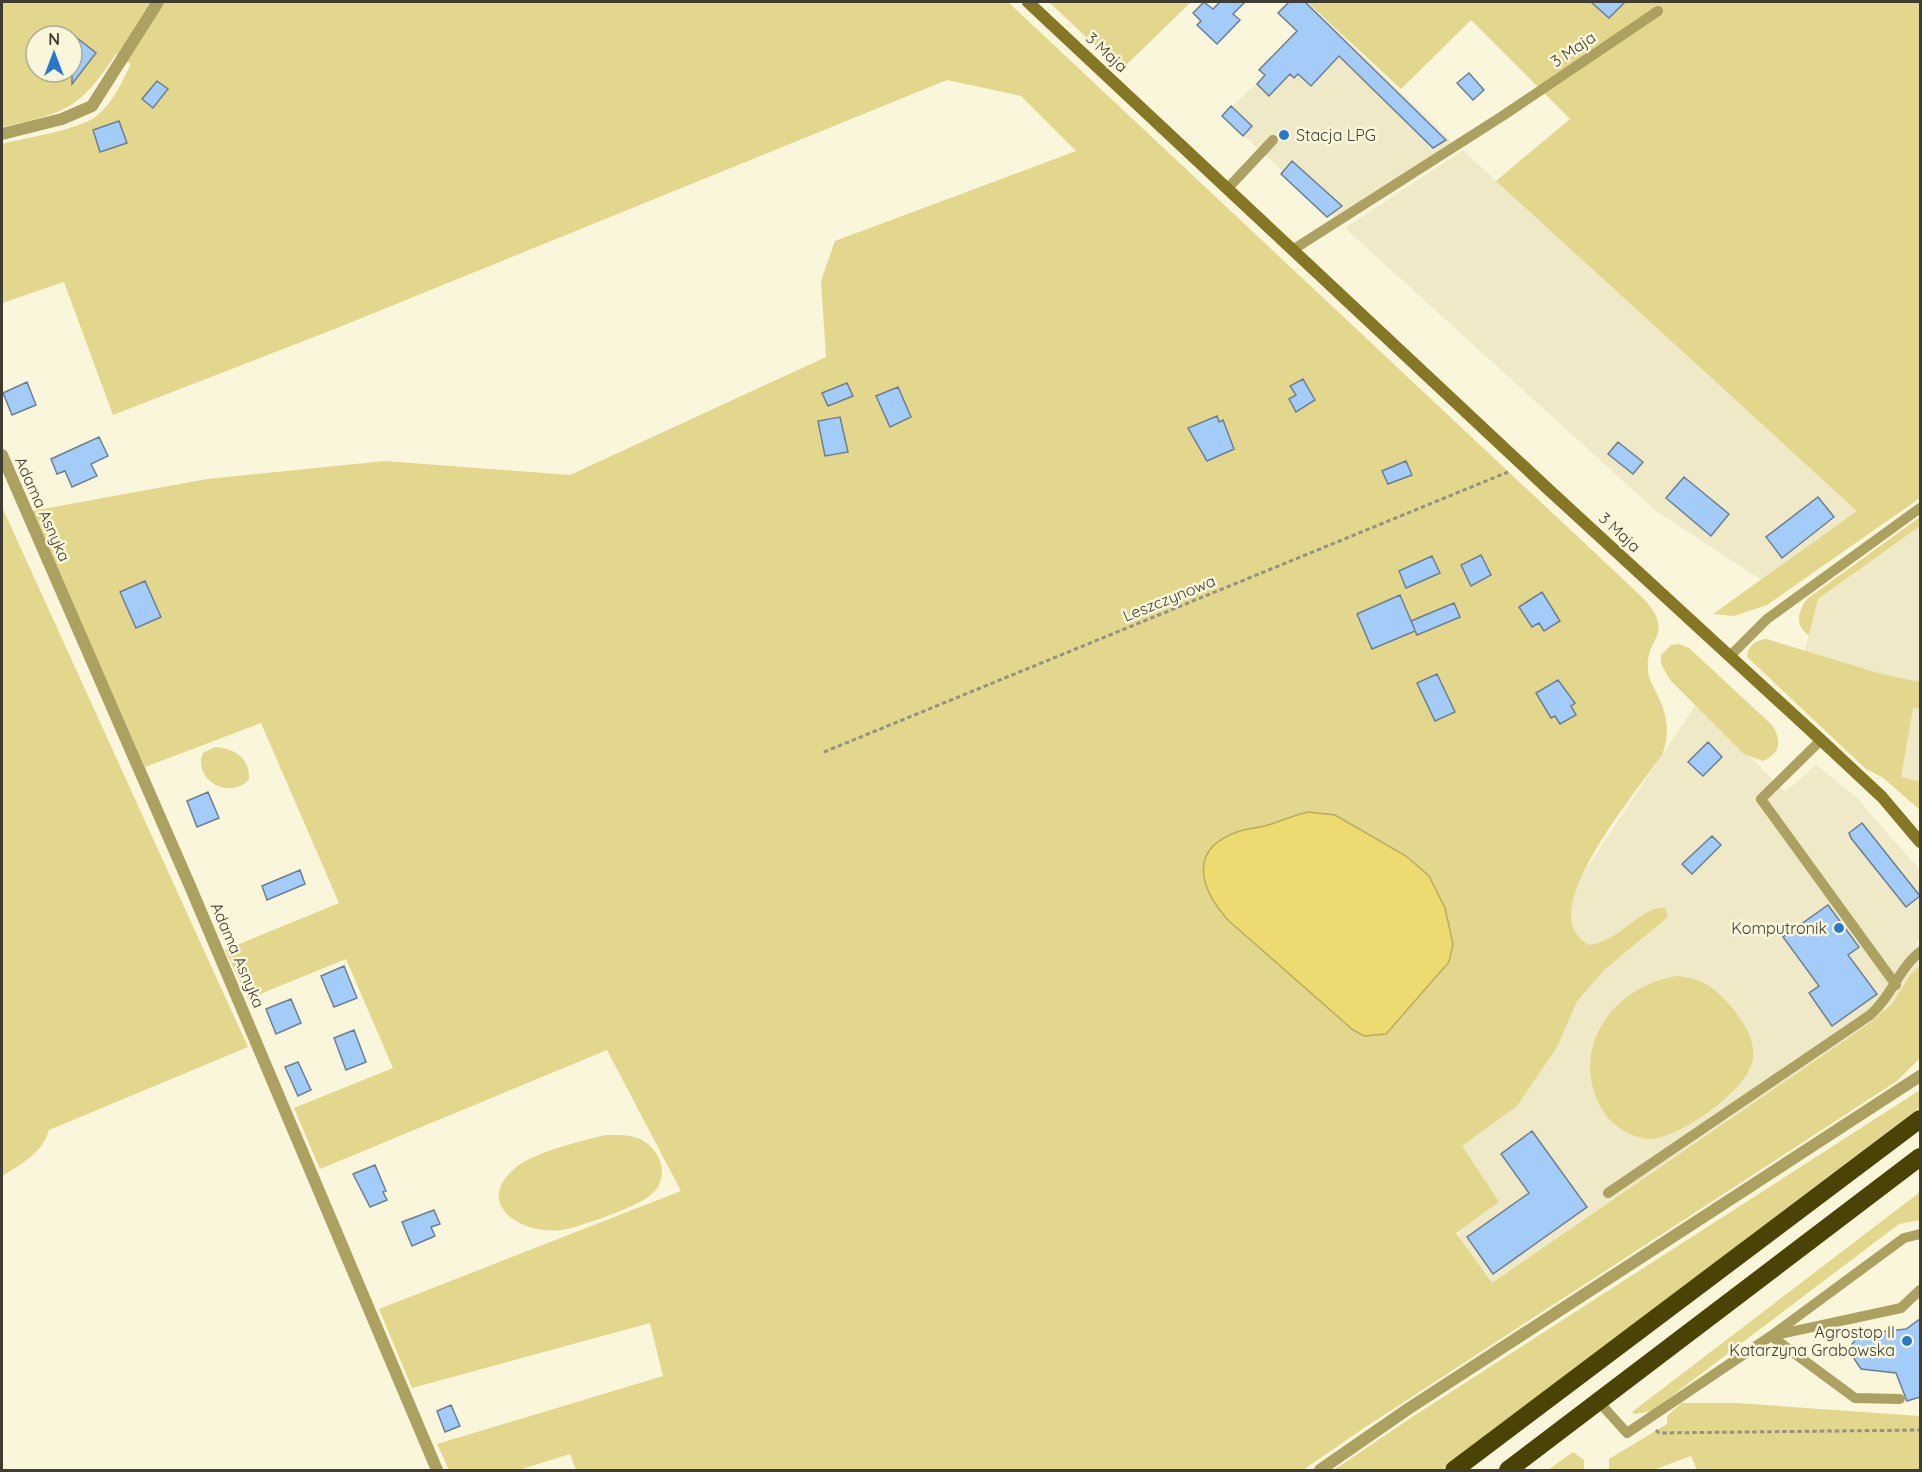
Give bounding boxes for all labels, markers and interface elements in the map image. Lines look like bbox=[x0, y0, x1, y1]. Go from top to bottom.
north arrow bbox=[24, 24, 84, 84]
street label: 3 Maja bbox=[1547, 27, 1599, 71]
street label: 3 Maja bbox=[1082, 28, 1132, 76]
text: N bbox=[48, 29, 60, 49]
place label: Stacja LPG bbox=[1296, 125, 1376, 145]
marker: Stacja LPG bbox=[1277, 128, 1291, 142]
street label: Adama Asnyka bbox=[11, 453, 75, 565]
street label: 3 Maja bbox=[1595, 508, 1645, 556]
street label: Leszczynowa bbox=[1120, 570, 1218, 626]
street label: Adama Asnyka bbox=[207, 899, 269, 1011]
place label: Komputronik bbox=[1731, 918, 1827, 938]
marker: Komputronik bbox=[1832, 921, 1846, 935]
place label: Agrostop II Katarzyna Grabowska bbox=[1729, 1322, 1895, 1360]
marker: Agrostop II Katarzyna Grabowska bbox=[1900, 1334, 1914, 1348]

